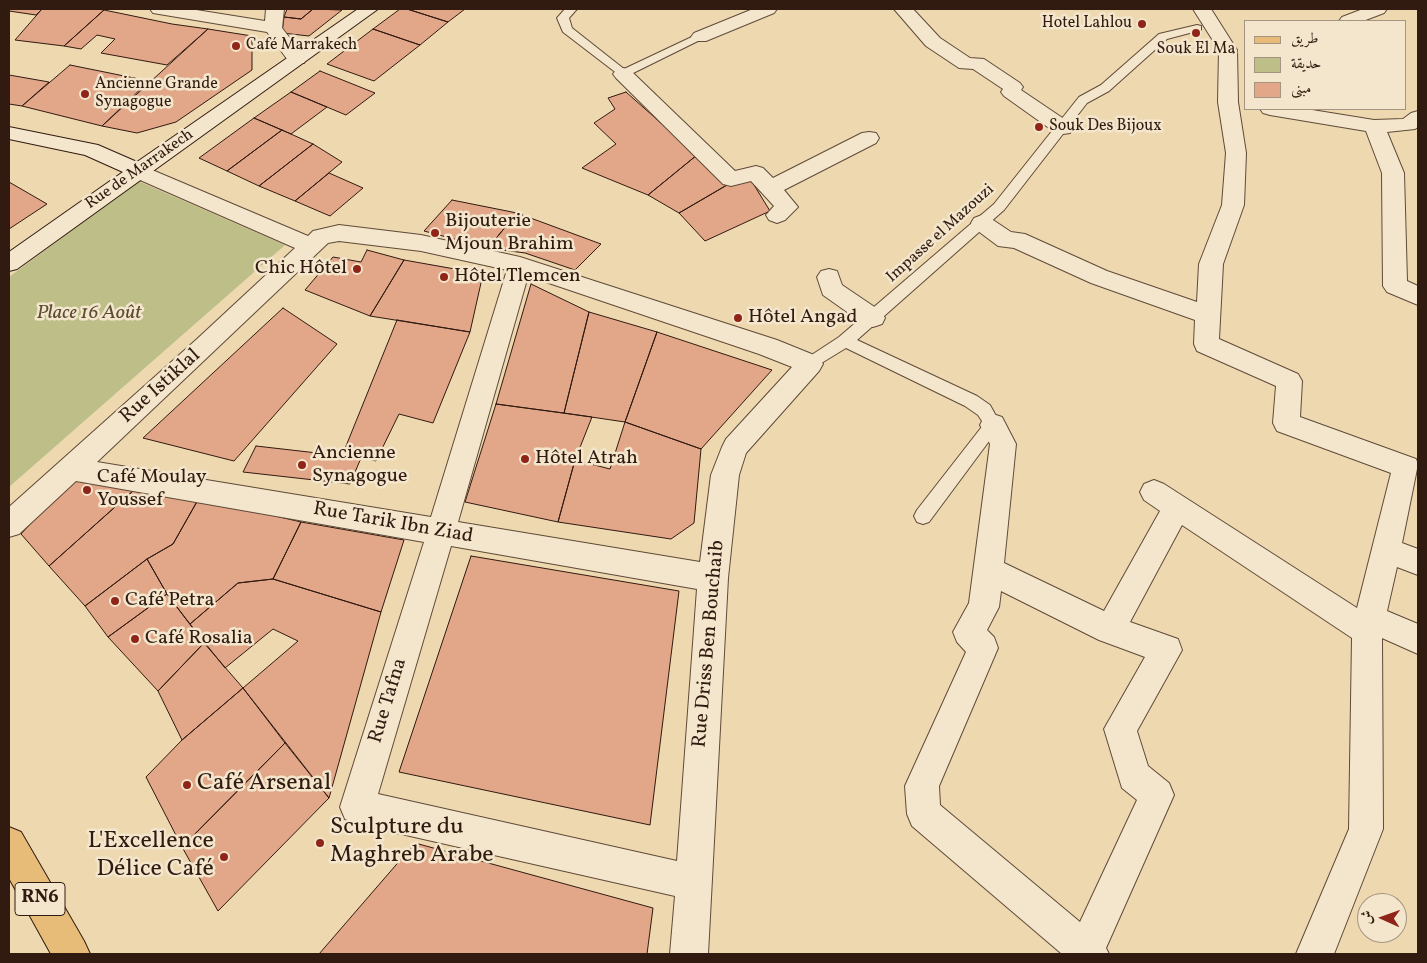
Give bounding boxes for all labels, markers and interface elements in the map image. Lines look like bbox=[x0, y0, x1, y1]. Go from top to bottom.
place label: Hotel Lahlou bbox=[1042, 14, 1132, 34]
marker: Hotel Lahlou bbox=[1136, 18, 1148, 30]
legend bbox=[1244, 20, 1407, 110]
marker: Souk El Ma bbox=[1190, 27, 1202, 39]
text: طريق bbox=[1291, 29, 1318, 50]
place label: Café Marrakech bbox=[246, 36, 357, 56]
marker: Café Marrakech bbox=[230, 40, 242, 52]
place label: Souk El Ma bbox=[1157, 40, 1235, 60]
text: حديقة bbox=[1291, 54, 1321, 75]
place label: Ancienne Grande Synagogue bbox=[95, 75, 218, 113]
text: مبنى bbox=[1291, 79, 1311, 100]
marker: Ancienne Grande Synagogue bbox=[79, 88, 91, 100]
place label: Souk Des Bijoux bbox=[1049, 117, 1162, 137]
marker: Souk Des Bijoux bbox=[1033, 121, 1045, 133]
street label: Rue de Marrakech bbox=[82, 126, 198, 214]
street label: Impasse el Mazouzi bbox=[883, 181, 999, 287]
place label: Bijouterie Mjoun Brahim bbox=[445, 210, 574, 257]
marker: Bijouterie Mjoun Brahim bbox=[429, 227, 441, 239]
place label: Chic Hôtel bbox=[255, 257, 347, 281]
marker: Chic Hôtel bbox=[351, 263, 363, 275]
place label: Hôtel Tlemcen bbox=[454, 265, 581, 289]
marker: Hôtel Tlemcen bbox=[438, 271, 450, 283]
park label: Place 16 Août bbox=[36, 302, 142, 326]
place label: Hôtel Angad bbox=[748, 306, 857, 330]
marker: Hôtel Angad bbox=[732, 312, 744, 324]
street label: Rue Istiklal bbox=[116, 345, 206, 429]
place label: Ancienne Synagogue bbox=[312, 442, 408, 489]
place label: Hôtel Atrah bbox=[535, 447, 638, 471]
marker: Hôtel Atrah bbox=[519, 453, 531, 465]
marker: Ancienne Synagogue bbox=[296, 459, 308, 471]
place label: Café Moulay Youssef bbox=[97, 466, 207, 513]
marker: Café Moulay Youssef bbox=[81, 484, 93, 496]
street label: Rue Tarik Ibn Ziad bbox=[311, 498, 475, 550]
street label: Rue Driss Ben Bouchaib bbox=[689, 539, 731, 749]
place label: Café Petra bbox=[125, 589, 214, 613]
marker: Café Petra bbox=[109, 595, 121, 607]
place label: Café Rosalia bbox=[145, 627, 253, 651]
marker: Café Rosalia bbox=[129, 633, 141, 645]
street label: Rue Tafna bbox=[365, 656, 413, 746]
place label: Café Arsenal bbox=[197, 771, 331, 799]
marker: Café Arsenal bbox=[181, 779, 193, 791]
place label: Sculpture du Maghreb Arabe bbox=[330, 815, 494, 871]
place label: L'Excellence Délice Café bbox=[88, 829, 214, 885]
marker: Sculpture du Maghreb Arabe bbox=[314, 837, 326, 849]
marker: L'Excellence Délice Café bbox=[218, 851, 230, 863]
road number: RN6 bbox=[15, 882, 65, 916]
north arrow bbox=[1357, 893, 1407, 943]
text: ش bbox=[1358, 910, 1377, 925]

